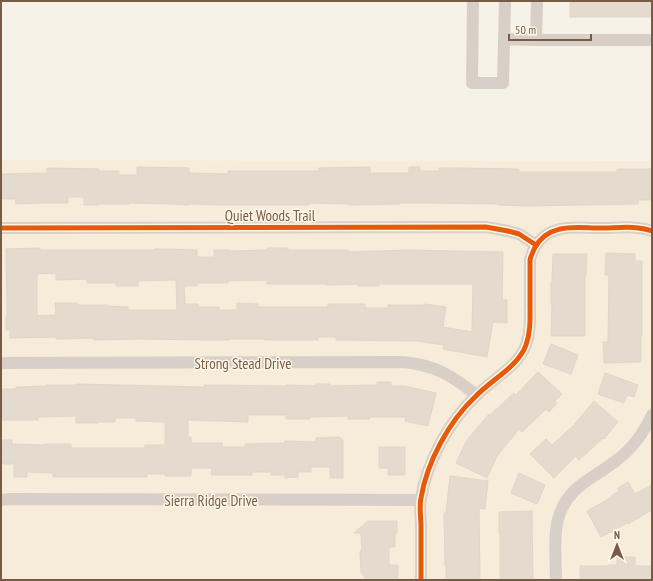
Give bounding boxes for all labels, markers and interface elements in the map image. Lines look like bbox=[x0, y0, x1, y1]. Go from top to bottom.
scale bar bbox=[509, 16, 591, 42]
text: 50 m bbox=[515, 22, 536, 37]
street label: Quiet Woods Trail bbox=[225, 206, 316, 225]
street label: Strong Stead Drive bbox=[195, 354, 291, 373]
street label: Sierra Ridge Drive bbox=[164, 491, 258, 510]
north arrow bbox=[597, 525, 637, 565]
text: N bbox=[614, 528, 620, 542]

